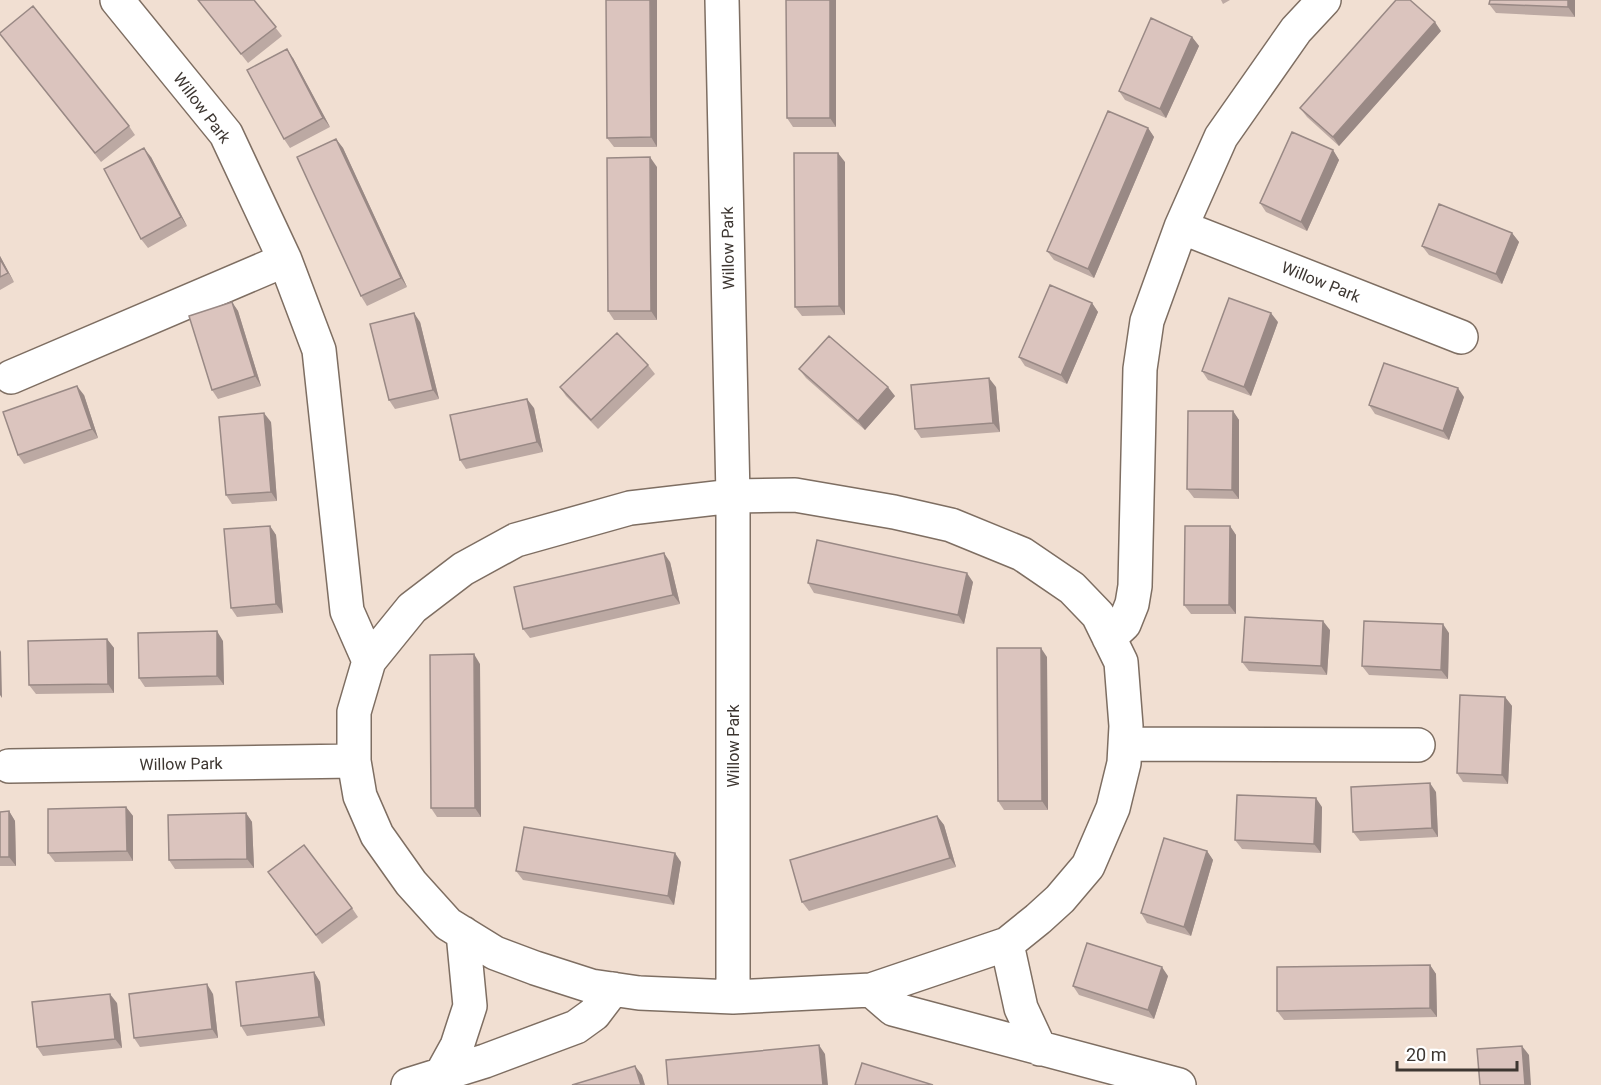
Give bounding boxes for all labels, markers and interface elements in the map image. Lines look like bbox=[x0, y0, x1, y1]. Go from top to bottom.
street label: Willow Park bbox=[169, 69, 235, 148]
street label: Willow Park bbox=[718, 205, 738, 290]
street label: Willow Park bbox=[1279, 258, 1364, 307]
street label: Willow Park bbox=[724, 704, 743, 788]
street label: Willow Park bbox=[139, 754, 224, 774]
scale bar bbox=[1397, 1034, 1517, 1072]
text: 20 m bbox=[1406, 1044, 1446, 1065]

